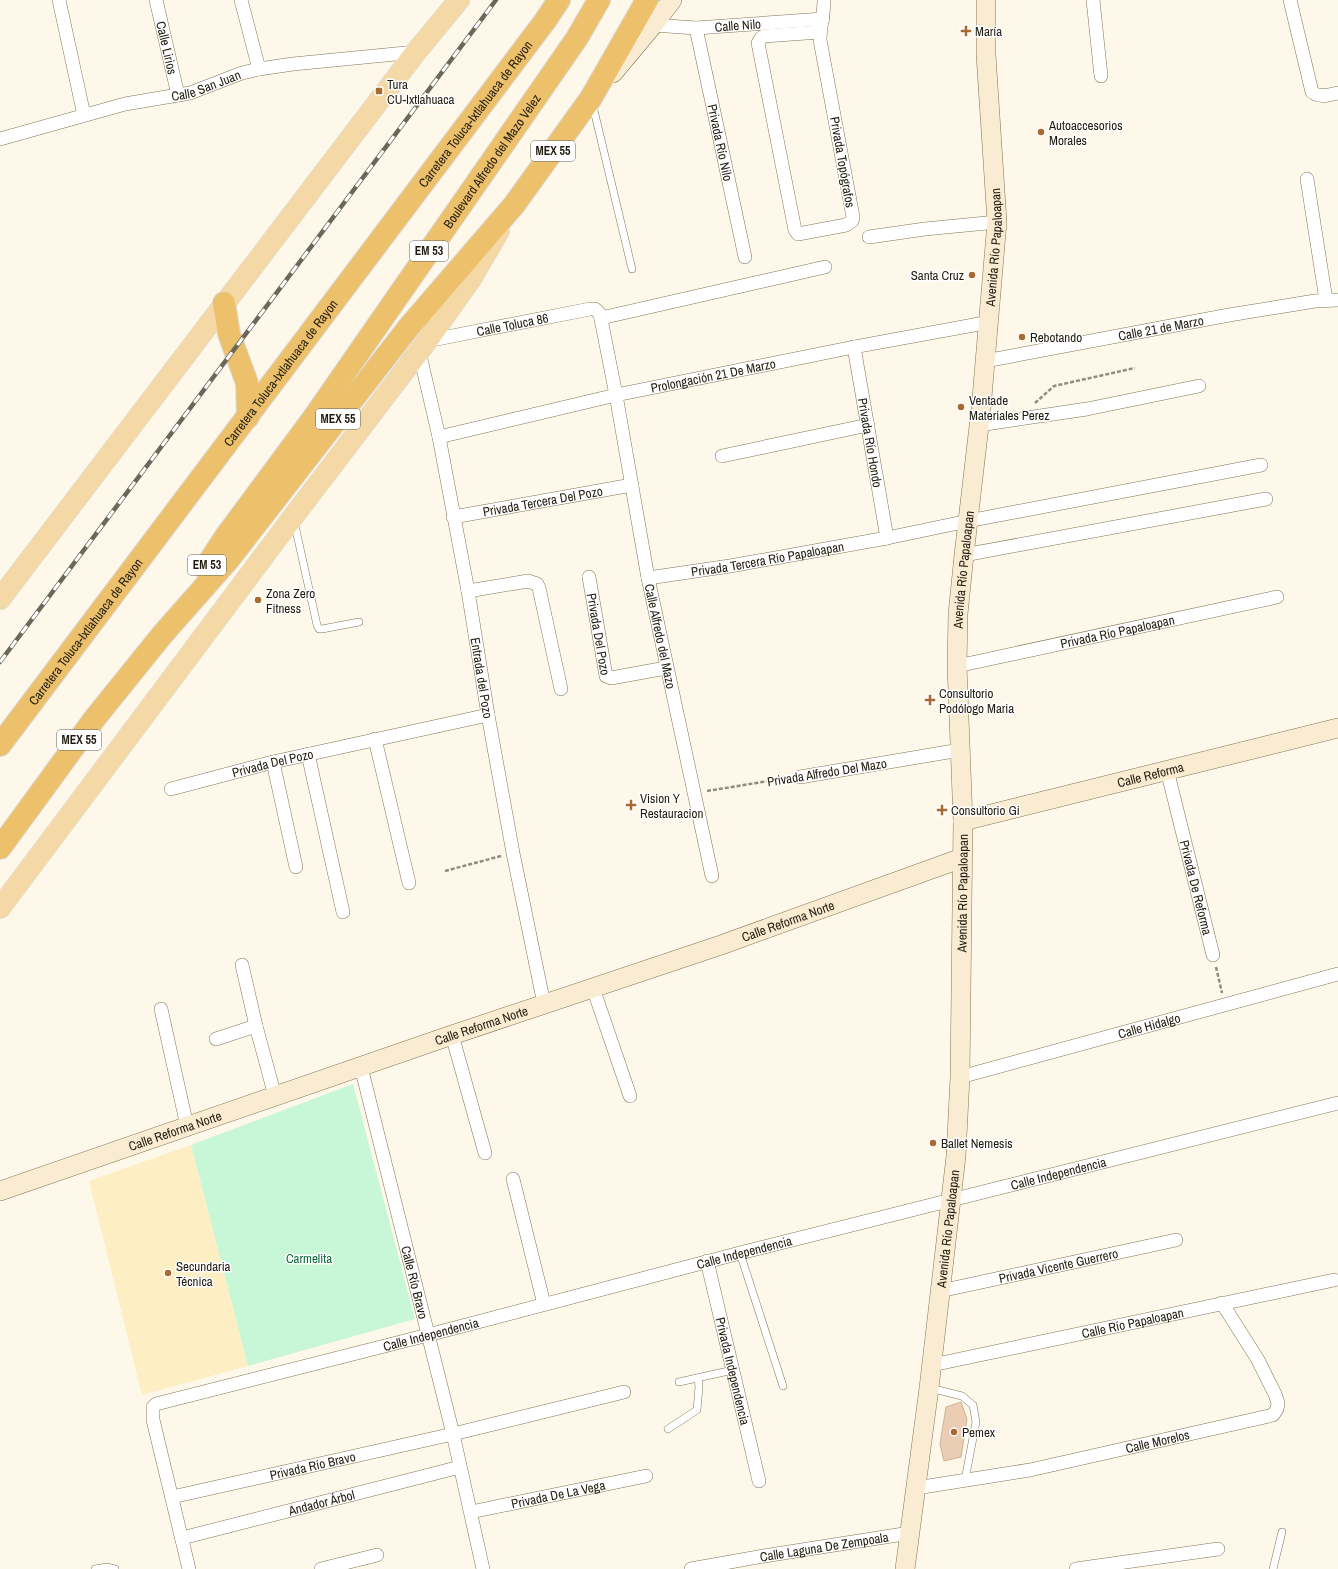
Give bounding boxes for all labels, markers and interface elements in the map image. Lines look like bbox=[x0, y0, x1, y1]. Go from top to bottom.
street label: Calle Nilo bbox=[714, 15, 762, 36]
street label: Calle Lirios bbox=[152, 20, 181, 76]
place label: María bbox=[975, 23, 1002, 40]
marker: María bbox=[960, 25, 972, 37]
street label: Carretera Toluca-Ixtlahuaca de Rayon bbox=[415, 37, 536, 191]
street label: Calle San Juan bbox=[170, 66, 243, 105]
place label: Tura CU-Ixtlahuaca bbox=[387, 76, 455, 108]
marker: Tura CU-Ixtlahuaca bbox=[374, 86, 384, 96]
street label: Boulevard Alfredo del Mazo Velez bbox=[440, 91, 545, 232]
street label: Privada Río Nilo bbox=[703, 102, 737, 183]
street label: Privada Topógrafos bbox=[826, 115, 859, 209]
place label: Autoaccesorios Morales bbox=[1048, 117, 1122, 149]
marker: Autoaccesorios Morales bbox=[1036, 127, 1046, 137]
road number: MEX 55 bbox=[531, 141, 575, 161]
street label: Avenida Río Papaloapan bbox=[982, 188, 1006, 308]
road number: EM 53 bbox=[410, 241, 448, 261]
place label: Santa Cruz bbox=[911, 267, 964, 284]
marker: Santa Cruz bbox=[967, 270, 977, 280]
street label: Carretera Toluca-Ixtlahuaca de Rayon bbox=[220, 296, 342, 450]
street label: Calle Toluca 86 bbox=[475, 309, 550, 340]
street label: Calle 21 de Marzo bbox=[1117, 312, 1205, 345]
place label: Rebotando bbox=[1030, 329, 1082, 346]
marker: Rebotando bbox=[1017, 332, 1027, 342]
street label: Prolongación 21 De Marzo bbox=[649, 355, 777, 397]
place label: Ventade Materiales Perez bbox=[969, 392, 1050, 424]
street label: Privada Río Hondo bbox=[854, 396, 886, 489]
marker: Ventade Materiales Perez bbox=[956, 402, 966, 412]
road number: MEX 55 bbox=[316, 409, 360, 429]
street label: Privada Tercera Del Pozo bbox=[481, 482, 604, 521]
street label: Avenida Río Papaloapan bbox=[950, 510, 978, 630]
street label: Privada Tercera Río Papaloapan bbox=[690, 538, 845, 581]
street label: Carretera Toluca-Ixtlahuaca de Rayon bbox=[25, 555, 147, 709]
road number: EM 53 bbox=[188, 555, 226, 575]
street label: Calle Alfredo del Mazo bbox=[640, 582, 680, 690]
place label: Zona Zero Fitness bbox=[266, 585, 315, 617]
street label: Privada Del Pozo bbox=[583, 592, 614, 677]
marker: Zona Zero Fitness bbox=[253, 595, 263, 605]
street label: Privada Río Papaloapan bbox=[1059, 611, 1176, 652]
street label: Entrada del Pozo bbox=[467, 636, 496, 720]
place label: Consultorio Podólogo Maria bbox=[939, 685, 1014, 717]
marker: Consultorio Podólogo Maria bbox=[924, 694, 936, 706]
road number: MEX 55 bbox=[57, 730, 101, 750]
street label: Privada Del Pozo bbox=[230, 745, 315, 781]
street label: Privada Alfredo Del Mazo bbox=[766, 755, 888, 790]
street label: Calle Reforma bbox=[1115, 759, 1186, 791]
place label: Vision Y Restauracion bbox=[640, 790, 703, 822]
marker: Vision Y Restauracion bbox=[625, 799, 637, 811]
place label: Consultorio Gi bbox=[951, 802, 1020, 819]
marker: Consultorio Gi bbox=[936, 804, 948, 816]
street label: Avenida Río Papaloapan bbox=[953, 834, 972, 954]
street label: Privada De Reforma bbox=[1176, 838, 1216, 937]
street label: Calle Reforma Norte bbox=[739, 897, 837, 946]
street label: Calle Reforma Norte bbox=[433, 1002, 530, 1049]
street label: Calle Hidalgo bbox=[1116, 1009, 1182, 1043]
street label: Calle Reforma Norte bbox=[126, 1107, 224, 1155]
place label: Ballet Nemesis bbox=[941, 1135, 1013, 1152]
marker: Ballet Nemesis bbox=[928, 1138, 938, 1148]
street label: Calle Independencia bbox=[1009, 1153, 1108, 1194]
street label: Avenida Río Papaloapan bbox=[933, 1169, 963, 1290]
street label: Calle Independencia bbox=[695, 1232, 794, 1273]
street label: Calle Río Bravo bbox=[397, 1244, 432, 1321]
street label: Privada Vicente Guerrero bbox=[997, 1245, 1120, 1287]
park label: Carmelita bbox=[286, 1250, 332, 1267]
place label: Secundaria Técnica bbox=[176, 1258, 231, 1290]
marker: Secundaria Técnica bbox=[163, 1268, 173, 1278]
street label: Calle Río Papaloapan bbox=[1080, 1304, 1185, 1342]
street label: Calle Independencia bbox=[381, 1314, 480, 1355]
street label: Privada Independencia bbox=[712, 1315, 753, 1427]
place label: Pemex bbox=[962, 1424, 996, 1441]
street label: Calle Morelos bbox=[1124, 1426, 1191, 1457]
marker: Pemex bbox=[949, 1427, 959, 1437]
street label: Privada Río Bravo bbox=[268, 1448, 357, 1484]
street label: Privada De La Vega bbox=[510, 1477, 607, 1513]
street label: Andador Árbol bbox=[286, 1486, 357, 1520]
street label: Calle Laguna De Zempoala bbox=[759, 1529, 890, 1566]

